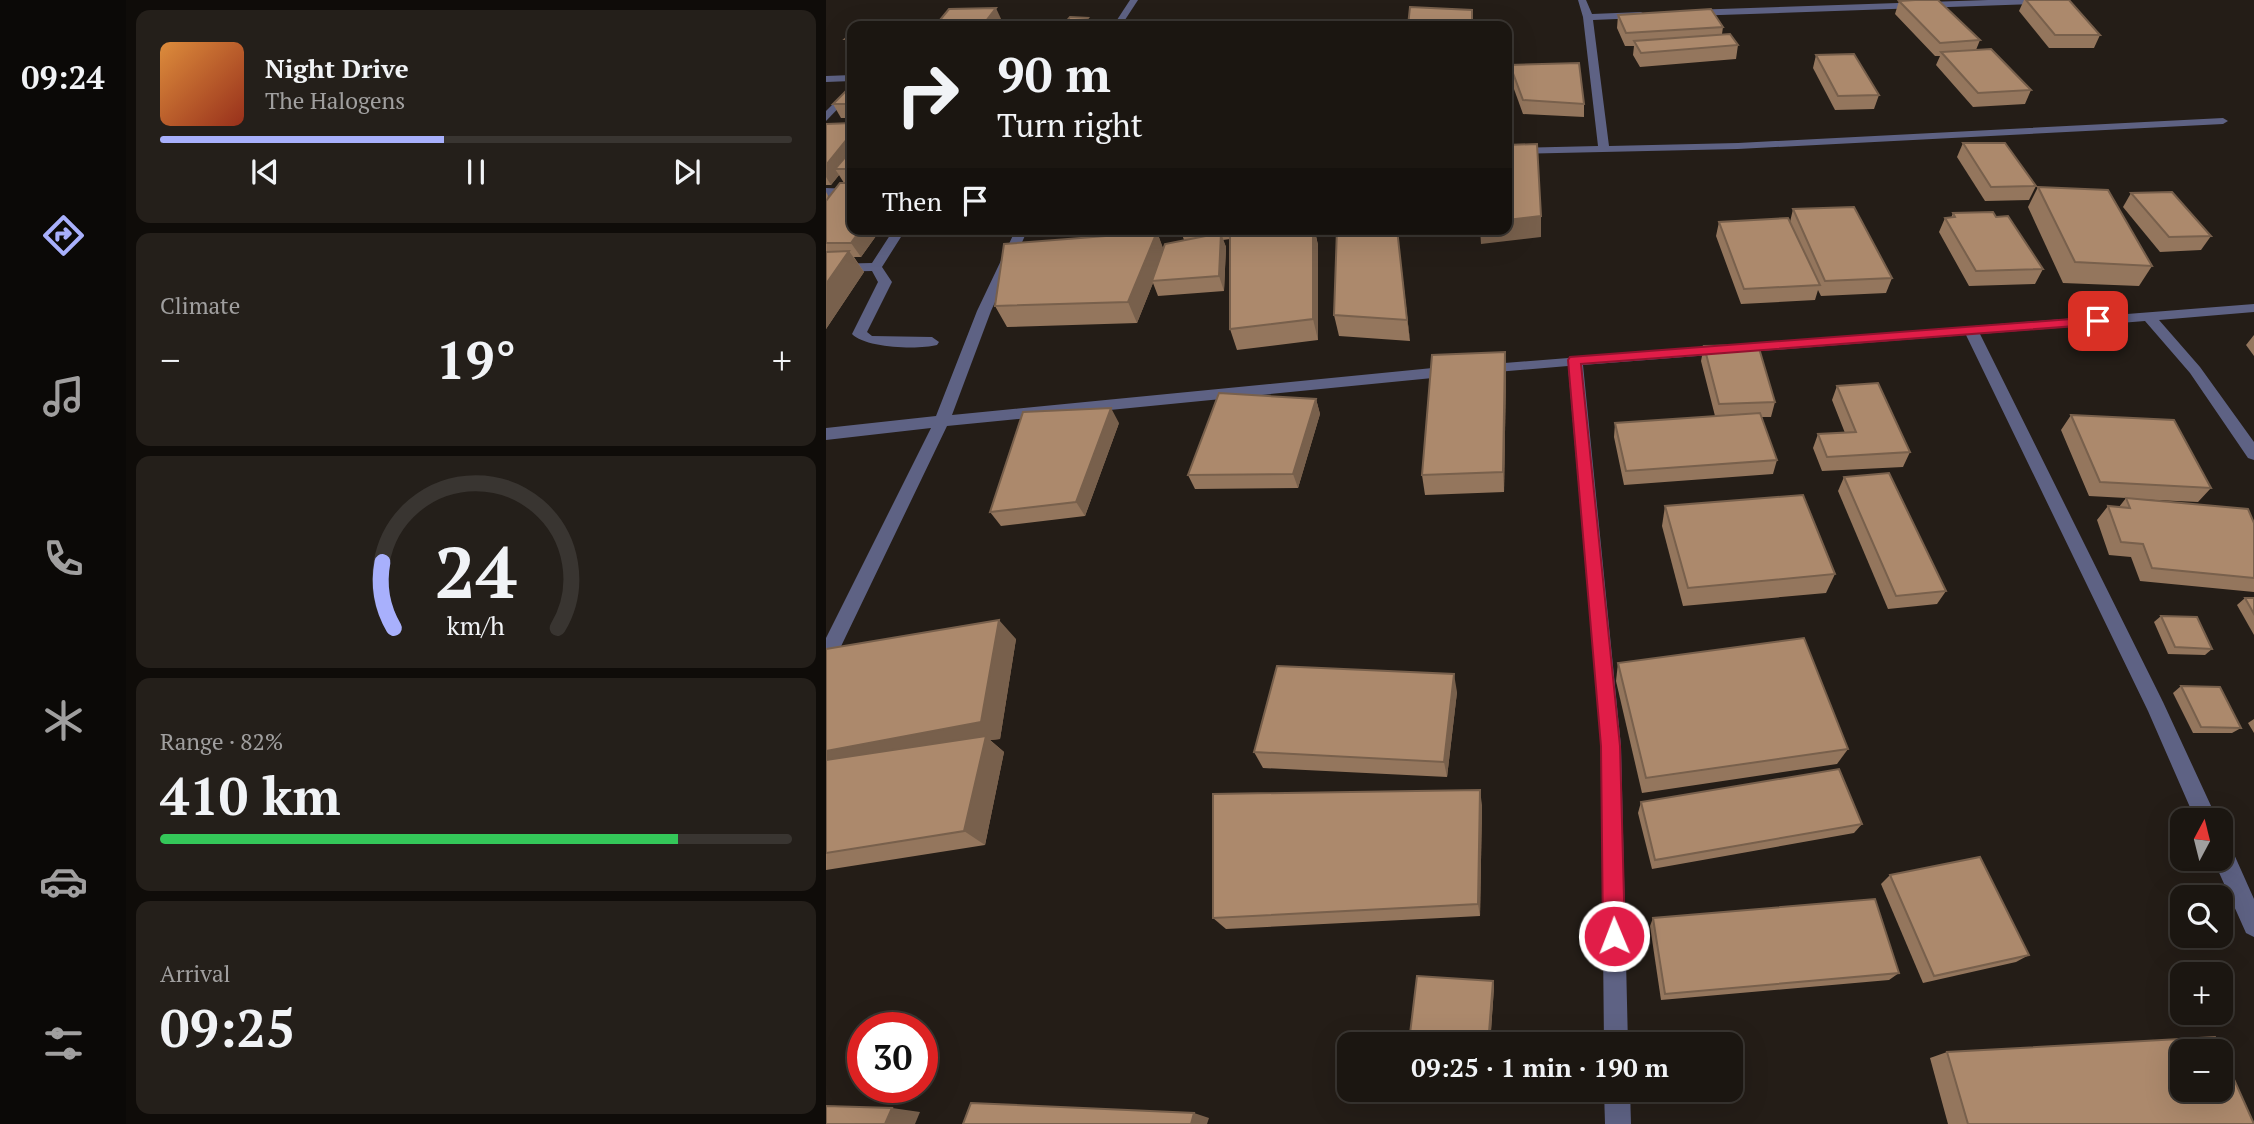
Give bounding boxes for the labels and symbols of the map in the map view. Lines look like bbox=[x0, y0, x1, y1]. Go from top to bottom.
pin bbox=[2068, 291, 2128, 351]
north arrow bbox=[2170, 808, 2233, 872]
position arrow bbox=[1577, 899, 1651, 973]
speed limit sign: 30 bbox=[847, 1012, 938, 1103]

